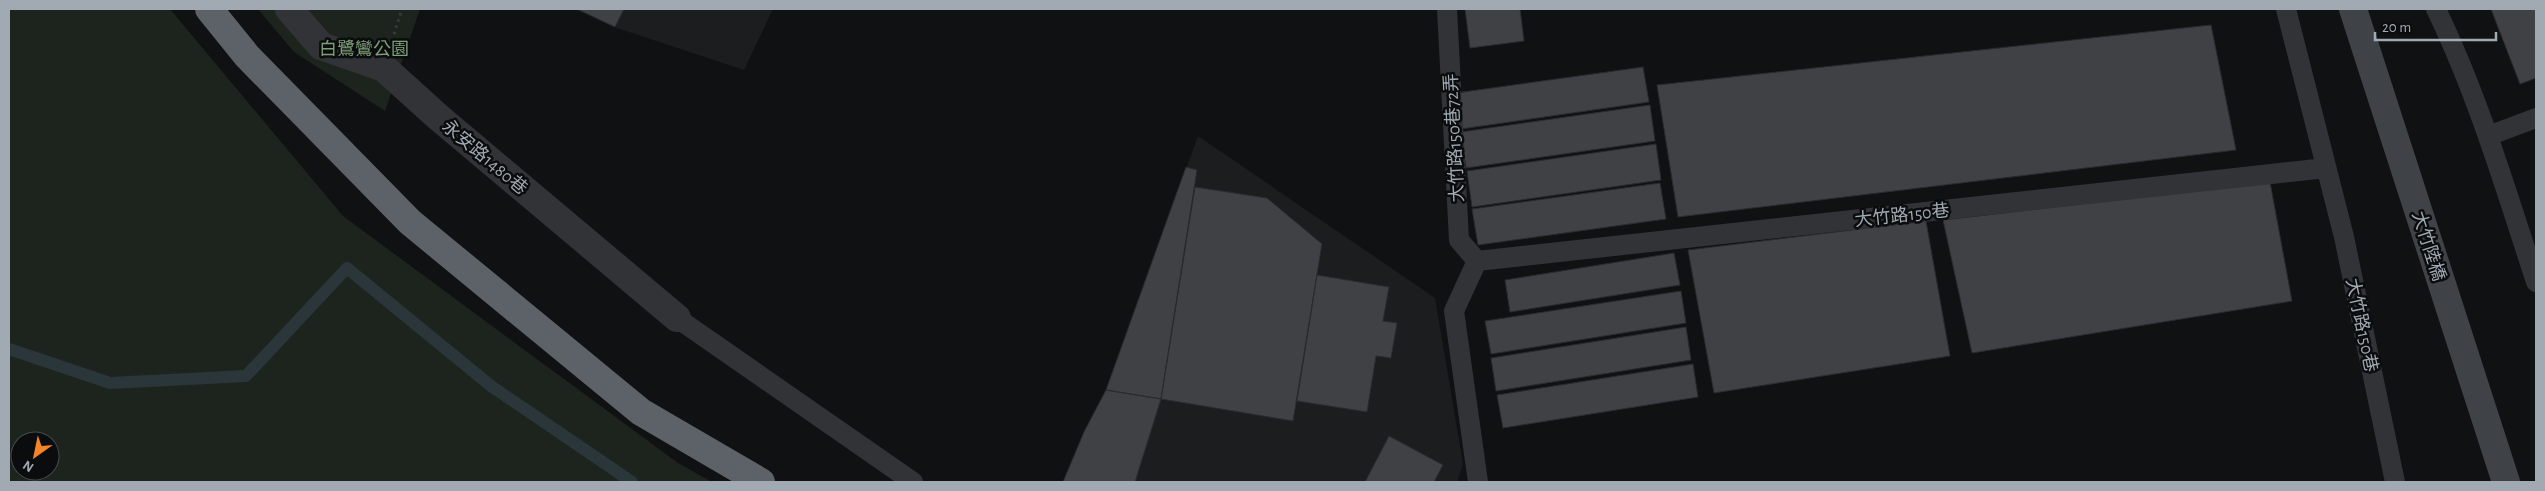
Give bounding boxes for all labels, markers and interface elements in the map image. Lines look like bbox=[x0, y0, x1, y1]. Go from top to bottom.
scale bar bbox=[2375, 10, 2496, 42]
text: 20 m bbox=[2382, 20, 2411, 35]
park label: 白鷺鸞公園 bbox=[319, 39, 409, 59]
street label: 大竹路150巷72弄 bbox=[1441, 73, 1467, 203]
street label: 永安路1480巷 bbox=[438, 116, 532, 198]
street label: 大竹路150巷 bbox=[1854, 200, 1950, 230]
street label: 大竹陸橋 bbox=[2408, 209, 2450, 283]
street label: 大竹路150巷 bbox=[2342, 276, 2382, 374]
north arrow bbox=[10, 431, 60, 481]
text: N bbox=[21, 458, 36, 475]

